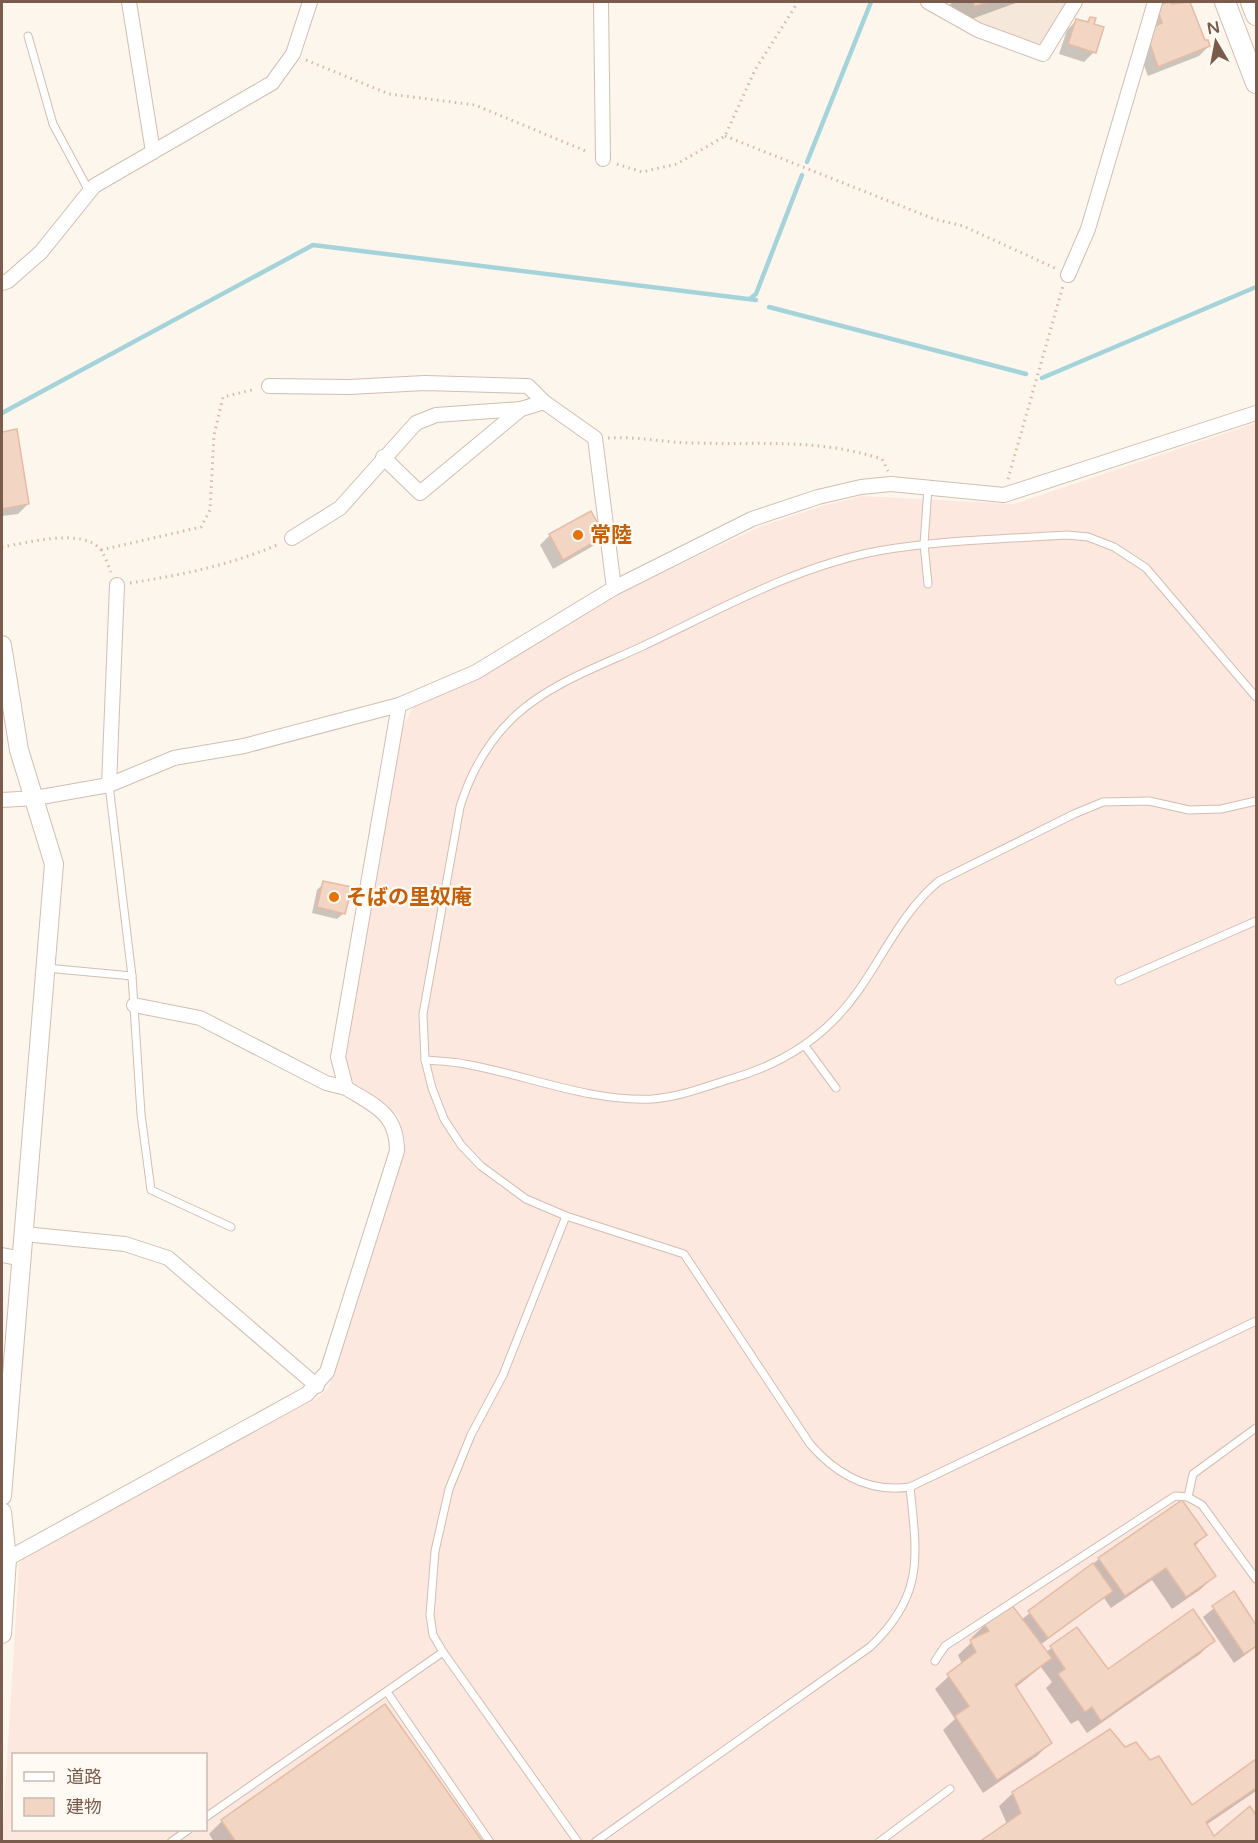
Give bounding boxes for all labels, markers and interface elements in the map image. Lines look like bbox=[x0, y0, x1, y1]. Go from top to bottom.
north arrow bbox=[1186, 12, 1246, 72]
text: N bbox=[1206, 17, 1222, 39]
place label: 常陸 bbox=[590, 523, 632, 548]
marker: 常陸 bbox=[571, 528, 585, 542]
place label: そばの里奴庵 bbox=[346, 885, 472, 910]
marker: そばの里奴庵 bbox=[327, 890, 341, 904]
legend bbox=[12, 1753, 207, 1831]
text: 道路 bbox=[66, 1766, 102, 1788]
text: 建物 bbox=[66, 1796, 102, 1818]

